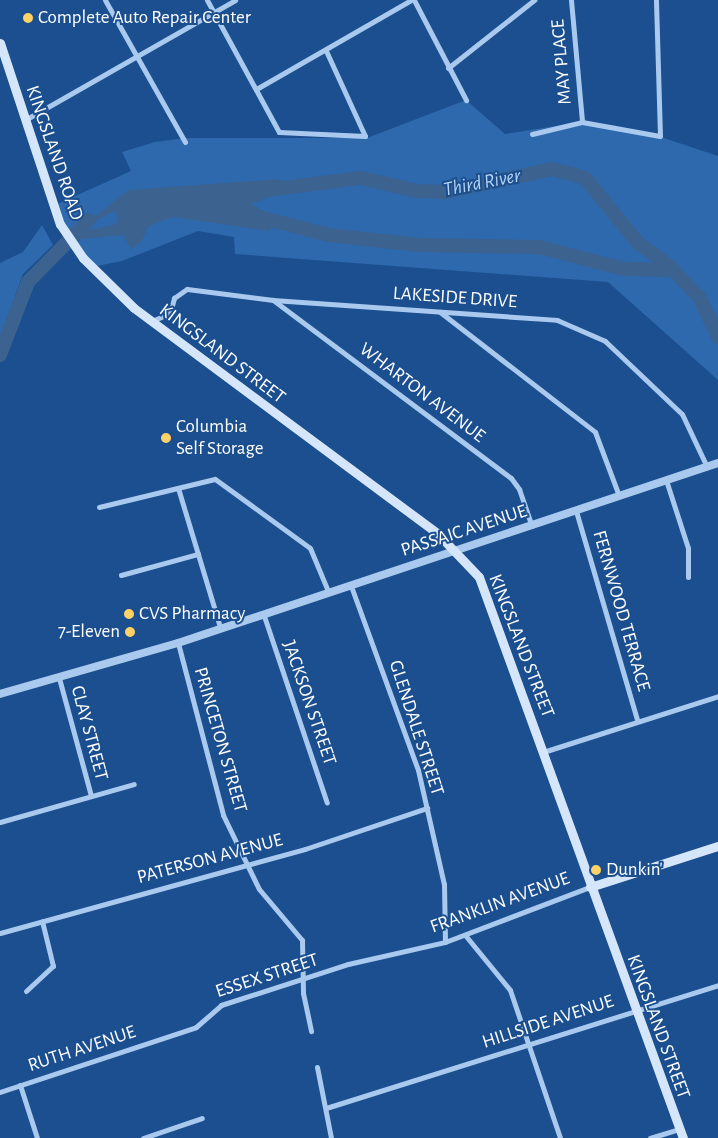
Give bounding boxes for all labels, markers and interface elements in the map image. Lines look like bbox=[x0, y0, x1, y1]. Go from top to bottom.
place label: Complete Auto Repair Center bbox=[38, 7, 251, 29]
marker: Complete Auto Repair Center bbox=[22, 12, 34, 24]
street label: MAY PLACE bbox=[547, 18, 577, 106]
street label: KINGSLAND ROAD bbox=[20, 83, 88, 223]
water label: Third River bbox=[441, 164, 523, 202]
street label: LAKESIDE DRIVE bbox=[392, 282, 518, 314]
street label: KINGSLAND STREET bbox=[154, 299, 290, 409]
street label: WHARTON AVENUE bbox=[354, 338, 490, 448]
place label: Columbia Self Storage bbox=[176, 416, 264, 460]
marker: Columbia Self Storage bbox=[160, 432, 172, 444]
street label: PASSAIC AVENUE bbox=[398, 500, 530, 562]
street label: FERNWOOD TERRACE bbox=[587, 528, 655, 694]
street label: KINGSLAND STREET bbox=[483, 571, 559, 721]
place label: CVS Pharmacy bbox=[139, 603, 245, 625]
marker: CVS Pharmacy bbox=[123, 608, 135, 620]
place label: 7-Eleven bbox=[58, 621, 120, 643]
marker: 7-Eleven bbox=[124, 626, 136, 638]
street label: JACKSON STREET bbox=[277, 638, 341, 768]
street label: GLENDALE STREET bbox=[383, 658, 449, 798]
street label: PRINCETON STREET bbox=[188, 665, 252, 815]
street label: CLAY STREET bbox=[65, 683, 113, 783]
street label: PATERSON AVENUE bbox=[135, 829, 285, 889]
place label: Dunkin' bbox=[606, 859, 663, 881]
marker: Dunkin' bbox=[590, 864, 602, 876]
street label: FRANKLIN AVENUE bbox=[427, 867, 573, 939]
street label: ESSEX STREET bbox=[213, 949, 321, 1003]
street label: KINGSLAND STREET bbox=[621, 952, 695, 1102]
street label: HILLSIDE AVENUE bbox=[479, 990, 617, 1054]
street label: RUTH AVENUE bbox=[25, 1021, 139, 1077]

